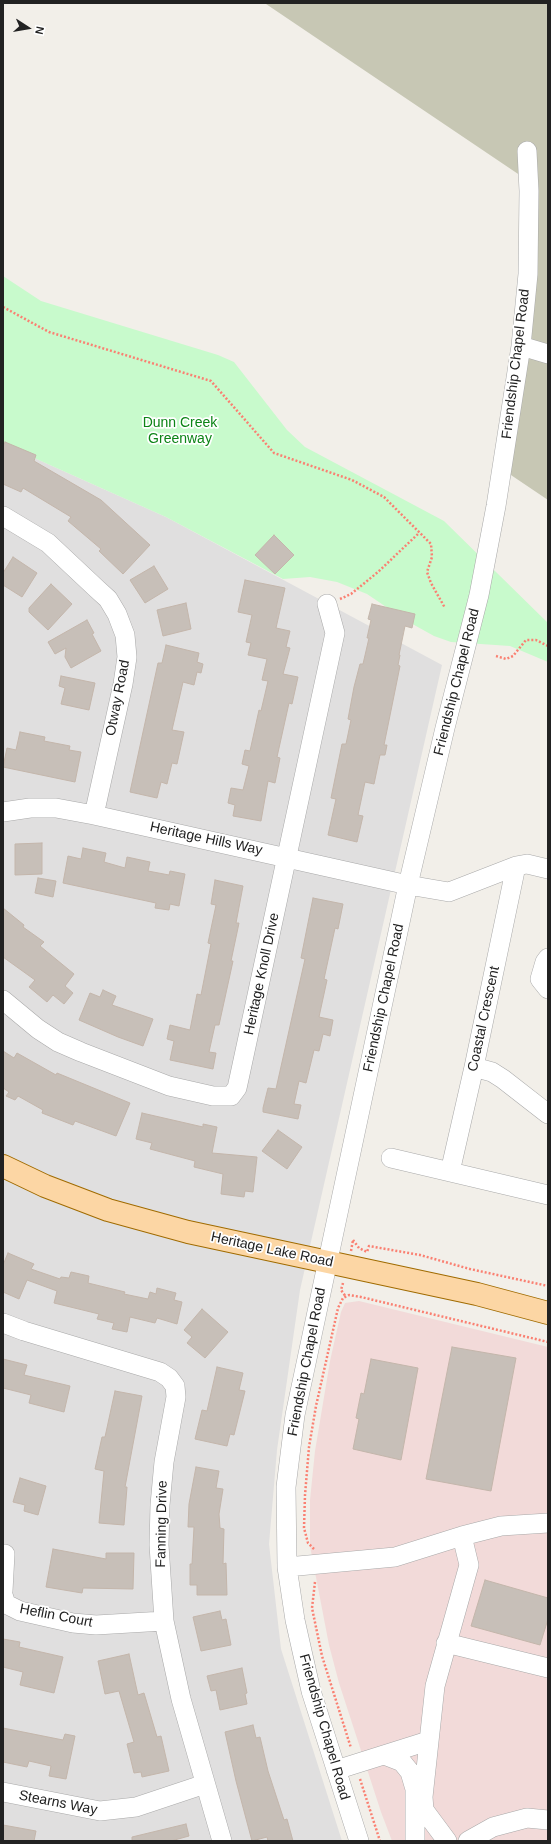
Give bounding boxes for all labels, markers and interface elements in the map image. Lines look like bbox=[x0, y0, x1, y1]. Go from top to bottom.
north arrow bbox=[8, 8, 48, 48]
text: N bbox=[33, 25, 46, 36]
street label: Friendship Chapel Road bbox=[498, 288, 534, 440]
park label: Dunn Creek Greenway bbox=[143, 415, 217, 448]
street label: Friendship Chapel Road bbox=[431, 607, 483, 757]
street label: Otway Road bbox=[102, 659, 134, 737]
street label: Heritage Hills Way bbox=[148, 819, 264, 859]
street label: Heritage Knoll Drive bbox=[241, 911, 283, 1037]
street label: Friendship Chapel Road bbox=[360, 922, 408, 1074]
street label: Coastal Crescent bbox=[465, 965, 503, 1073]
street label: Heritage Lake Road bbox=[209, 1229, 335, 1271]
street label: Friendship Chapel Road bbox=[284, 1286, 330, 1438]
street label: Fanning Drive bbox=[153, 1480, 171, 1568]
street label: Heflin Court bbox=[18, 1601, 94, 1631]
street label: Friendship Chapel Road bbox=[295, 1652, 353, 1802]
street label: Stearns Way bbox=[17, 1787, 99, 1819]

